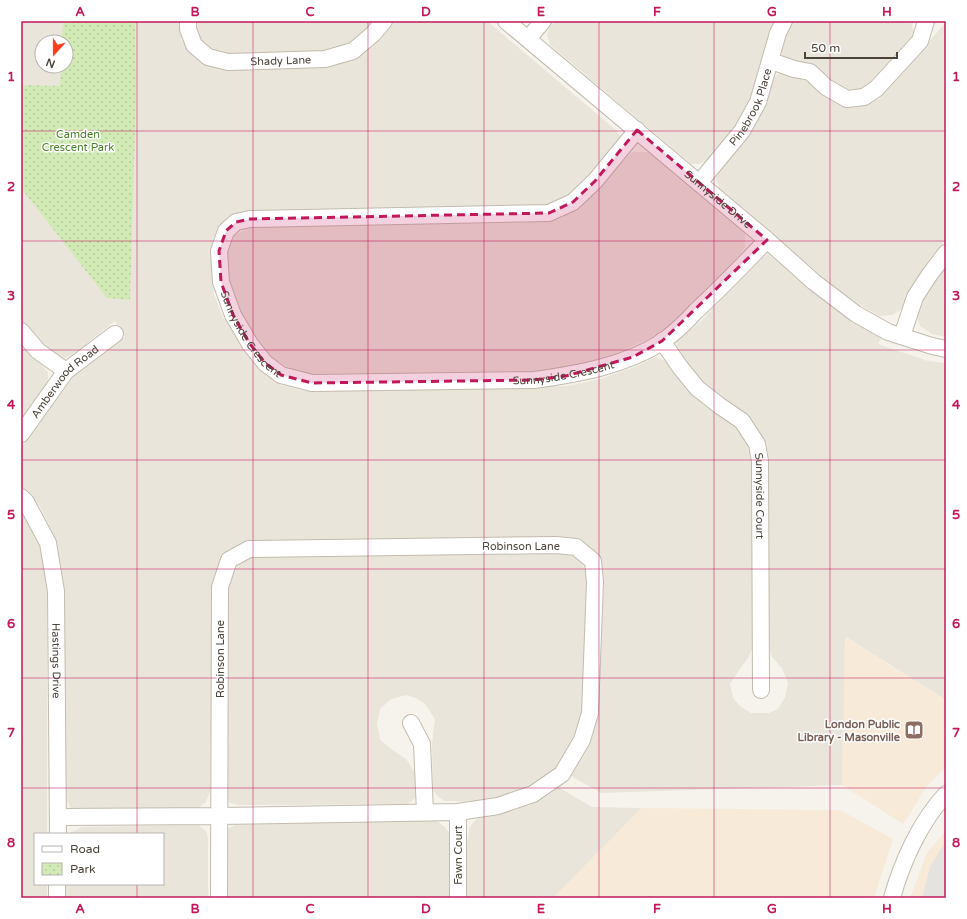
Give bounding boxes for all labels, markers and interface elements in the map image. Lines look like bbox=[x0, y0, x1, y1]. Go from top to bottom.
text: A bbox=[75, 4, 85, 20]
text: B bbox=[190, 4, 200, 20]
text: C bbox=[305, 4, 315, 20]
text: D bbox=[421, 4, 431, 20]
text: E bbox=[537, 4, 545, 20]
text: F bbox=[653, 4, 661, 20]
text: G bbox=[767, 4, 777, 20]
text: H bbox=[882, 4, 892, 20]
north arrow bbox=[34, 34, 74, 74]
scale bar bbox=[805, 34, 897, 60]
text: 50 m bbox=[811, 41, 840, 55]
street label: Shady Lane bbox=[250, 53, 311, 68]
text: N bbox=[44, 55, 57, 71]
street label: Pinebrook Place bbox=[727, 67, 774, 148]
text: 1 bbox=[7, 69, 15, 85]
text: 1 bbox=[952, 69, 960, 85]
park label: Camden Crescent Park bbox=[42, 128, 114, 154]
street label: Sunnyside Drive bbox=[682, 168, 754, 231]
text: 2 bbox=[7, 179, 15, 195]
text: 2 bbox=[952, 179, 960, 195]
text: 3 bbox=[7, 288, 15, 304]
text: 3 bbox=[952, 288, 960, 304]
street label: Sunnyside Crescent bbox=[218, 289, 284, 380]
street label: Amberwood Road bbox=[29, 343, 102, 421]
street label: Sunnyside Crescent bbox=[513, 358, 616, 387]
text: 4 bbox=[7, 397, 16, 413]
text: 4 bbox=[952, 397, 961, 413]
street label: Sunnyside Court bbox=[752, 452, 766, 539]
text: 5 bbox=[7, 507, 15, 523]
text: 5 bbox=[952, 507, 960, 523]
street label: Robinson Lane bbox=[482, 540, 560, 553]
text: 6 bbox=[7, 616, 15, 632]
text: 6 bbox=[952, 616, 960, 632]
street label: Robinson Lane bbox=[214, 620, 227, 698]
street label: Hastings Drive bbox=[49, 623, 63, 699]
place label: London Public Library - Masonville bbox=[798, 718, 901, 745]
library icon: London Public Library - Masonville bbox=[903, 719, 925, 741]
text: 7 bbox=[7, 725, 15, 741]
text: 7 bbox=[952, 725, 960, 741]
street label: Fawn Court bbox=[452, 825, 465, 885]
legend bbox=[34, 833, 164, 885]
text: 8 bbox=[7, 835, 15, 851]
text: 8 bbox=[952, 835, 960, 851]
text: Road bbox=[70, 842, 100, 856]
text: Park bbox=[70, 862, 96, 876]
text: A bbox=[75, 901, 85, 917]
text: B bbox=[190, 901, 200, 917]
text: C bbox=[305, 901, 315, 917]
text: D bbox=[421, 901, 431, 917]
text: E bbox=[537, 901, 545, 917]
text: F bbox=[653, 901, 661, 917]
text: G bbox=[767, 901, 777, 917]
text: H bbox=[882, 901, 892, 917]

